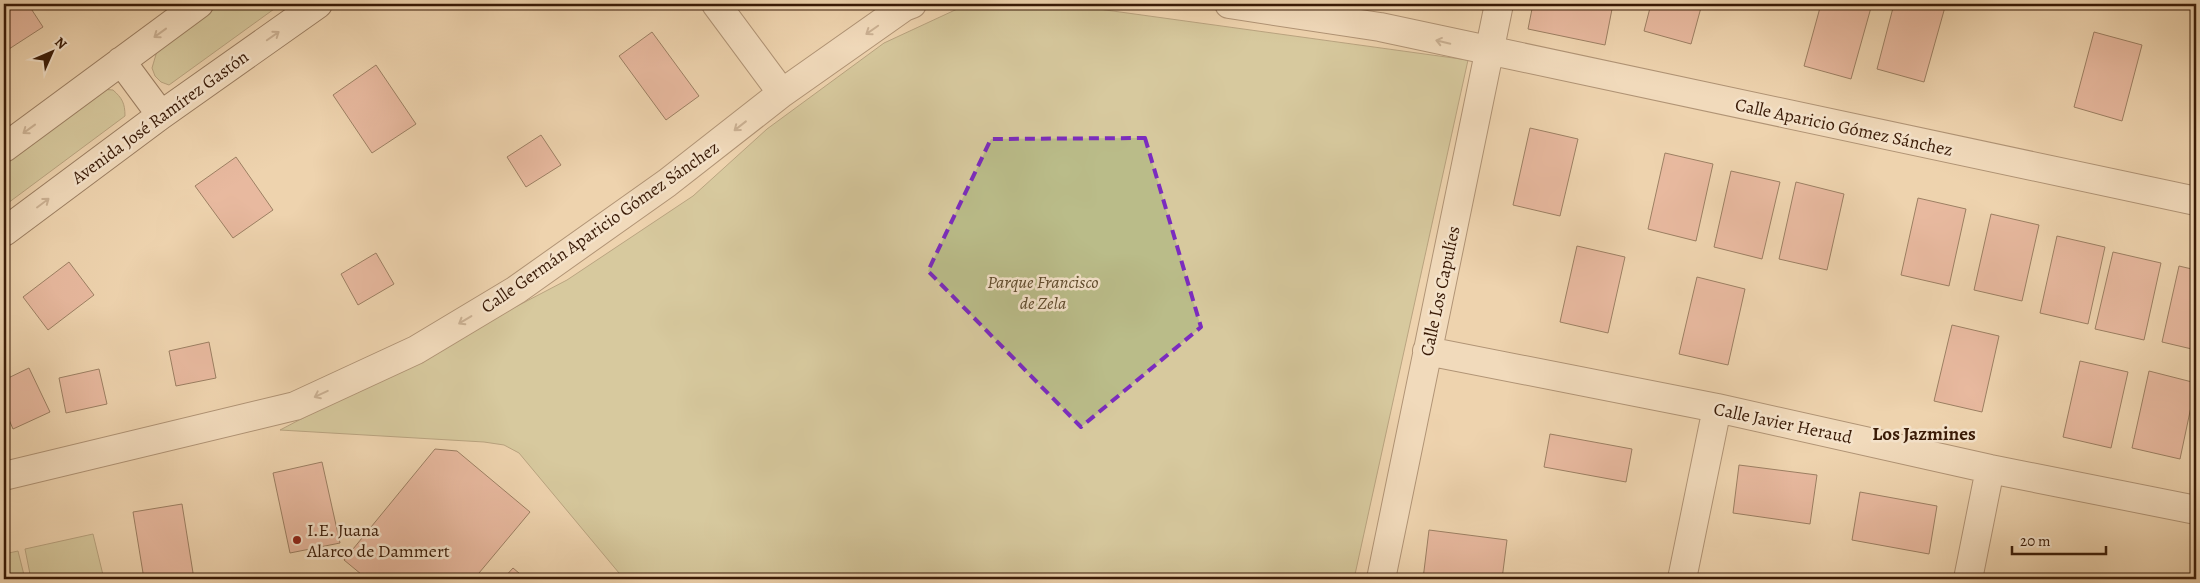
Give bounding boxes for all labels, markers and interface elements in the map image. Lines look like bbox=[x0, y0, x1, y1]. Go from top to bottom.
one-way arrow bbox=[865, 25, 879, 35]
one-way arrow bbox=[154, 27, 167, 38]
north arrow bbox=[28, 28, 78, 78]
one-way arrow bbox=[266, 31, 280, 41]
text: N bbox=[51, 33, 71, 53]
one-way arrow bbox=[1436, 37, 1452, 46]
street label: Avenida José Ramírez Gastón bbox=[66, 44, 253, 190]
street label: Calle Aparicio Gómez Sánchez bbox=[1733, 92, 1955, 162]
one-way arrow bbox=[734, 120, 747, 131]
one-way arrow bbox=[22, 124, 36, 134]
street label: Calle Germán Aparicio Gómez Sánchez bbox=[476, 135, 724, 319]
one-way arrow bbox=[36, 198, 49, 209]
street label: Calle Los Capulíes bbox=[1414, 224, 1466, 358]
park label: Parque Francisco de Zela bbox=[987, 270, 1099, 315]
one-way arrow bbox=[459, 316, 473, 326]
one-way arrow bbox=[314, 390, 329, 400]
street label: Calle Javier Heraud bbox=[1712, 397, 1855, 449]
district label: Los Jazmines bbox=[1872, 421, 1976, 447]
place label: I.E. Juana Alarco de Dammert bbox=[306, 518, 450, 563]
scale bar bbox=[2012, 523, 2106, 555]
text: 20 m bbox=[2020, 531, 2051, 551]
marker: I.E. Juana Alarco de Dammert bbox=[291, 534, 303, 546]

